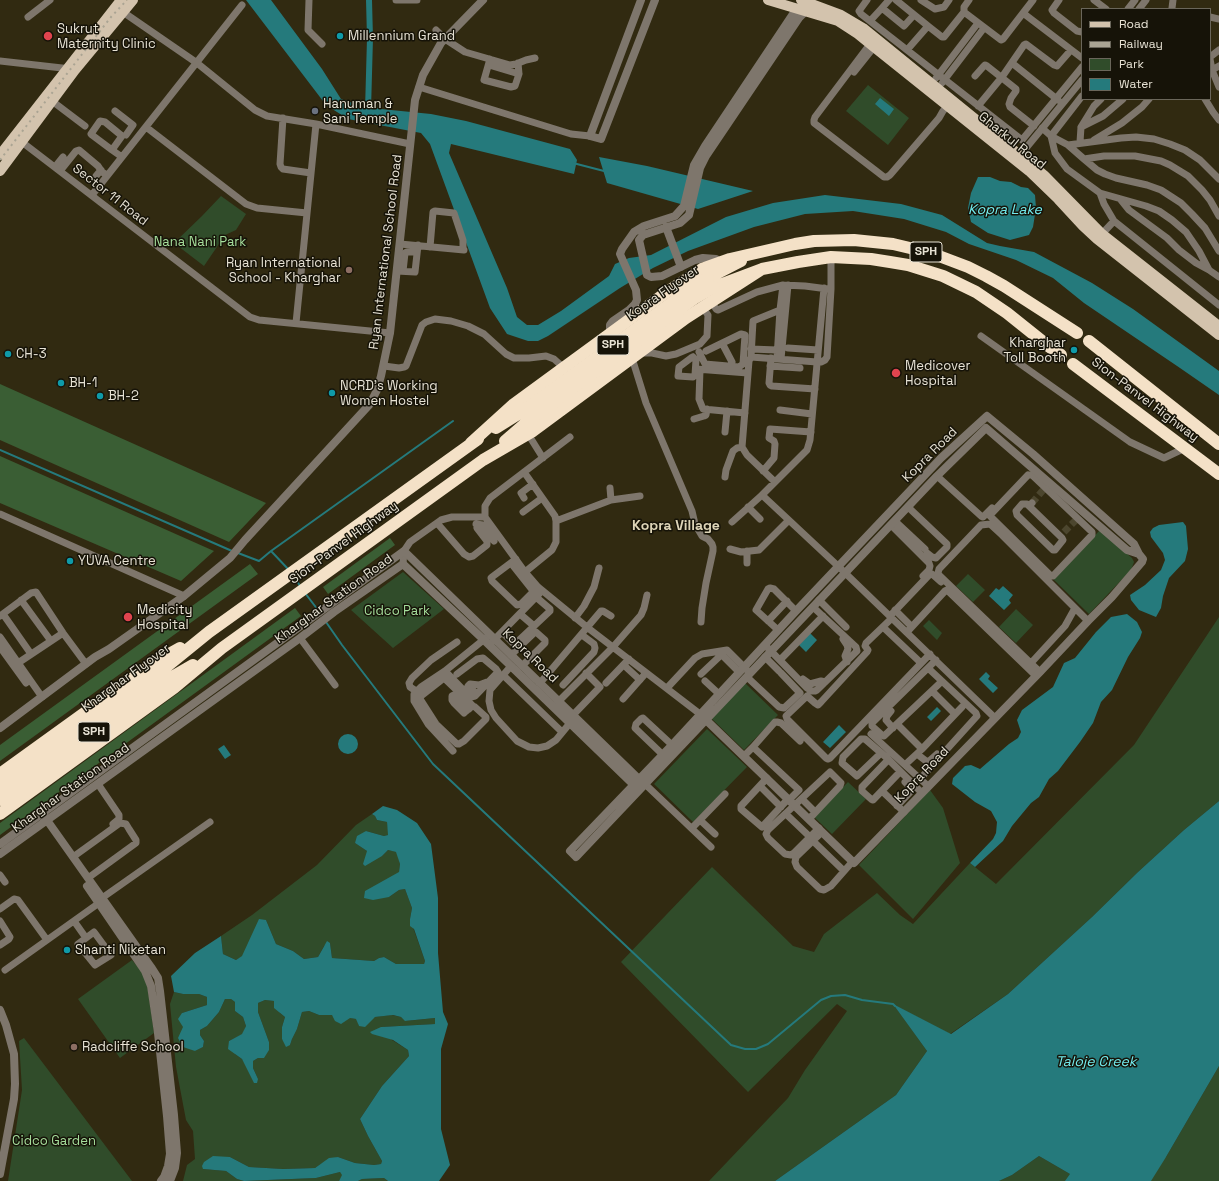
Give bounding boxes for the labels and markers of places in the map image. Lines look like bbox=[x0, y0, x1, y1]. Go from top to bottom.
place label: Sukrut Maternity Clinic bbox=[57, 21, 156, 52]
place label: Millennium Grand bbox=[348, 28, 455, 44]
marker: Sukrut Maternity Clinic bbox=[42, 30, 54, 42]
marker: Millennium Grand bbox=[335, 31, 345, 41]
place label: Hanuman & Sani Temple bbox=[323, 96, 397, 127]
marker: Hanuman & Sani Temple bbox=[310, 106, 320, 116]
place label: Ryan International School - Kharghar bbox=[226, 255, 341, 286]
marker: Ryan International School - Kharghar bbox=[344, 265, 354, 275]
place label: Kharghar Toll Booth bbox=[1004, 335, 1066, 366]
marker: Kharghar Toll Booth bbox=[1069, 345, 1079, 355]
place label: CH-3 bbox=[16, 346, 47, 362]
marker: CH-3 bbox=[3, 349, 13, 359]
place label: Medicover Hospital bbox=[905, 358, 970, 389]
marker: Medicover Hospital bbox=[890, 367, 902, 379]
place label: BH-1 bbox=[69, 375, 97, 391]
marker: BH-1 bbox=[56, 378, 66, 388]
place label: NCRD's Working Women Hostel bbox=[340, 378, 438, 409]
place label: BH-2 bbox=[108, 388, 139, 404]
marker: NCRD's Working Women Hostel bbox=[327, 388, 337, 398]
marker: BH-2 bbox=[95, 391, 105, 401]
place label: YUVA Centre bbox=[78, 553, 156, 569]
marker: YUVA Centre bbox=[65, 556, 75, 566]
place label: Medicity Hospital bbox=[137, 602, 192, 633]
marker: Medicity Hospital bbox=[122, 611, 134, 623]
place label: Shanti Niketan bbox=[75, 942, 166, 958]
marker: Shanti Niketan bbox=[62, 945, 72, 955]
place label: Radcliffe School bbox=[82, 1039, 184, 1055]
marker: Radcliffe School bbox=[69, 1042, 79, 1052]

